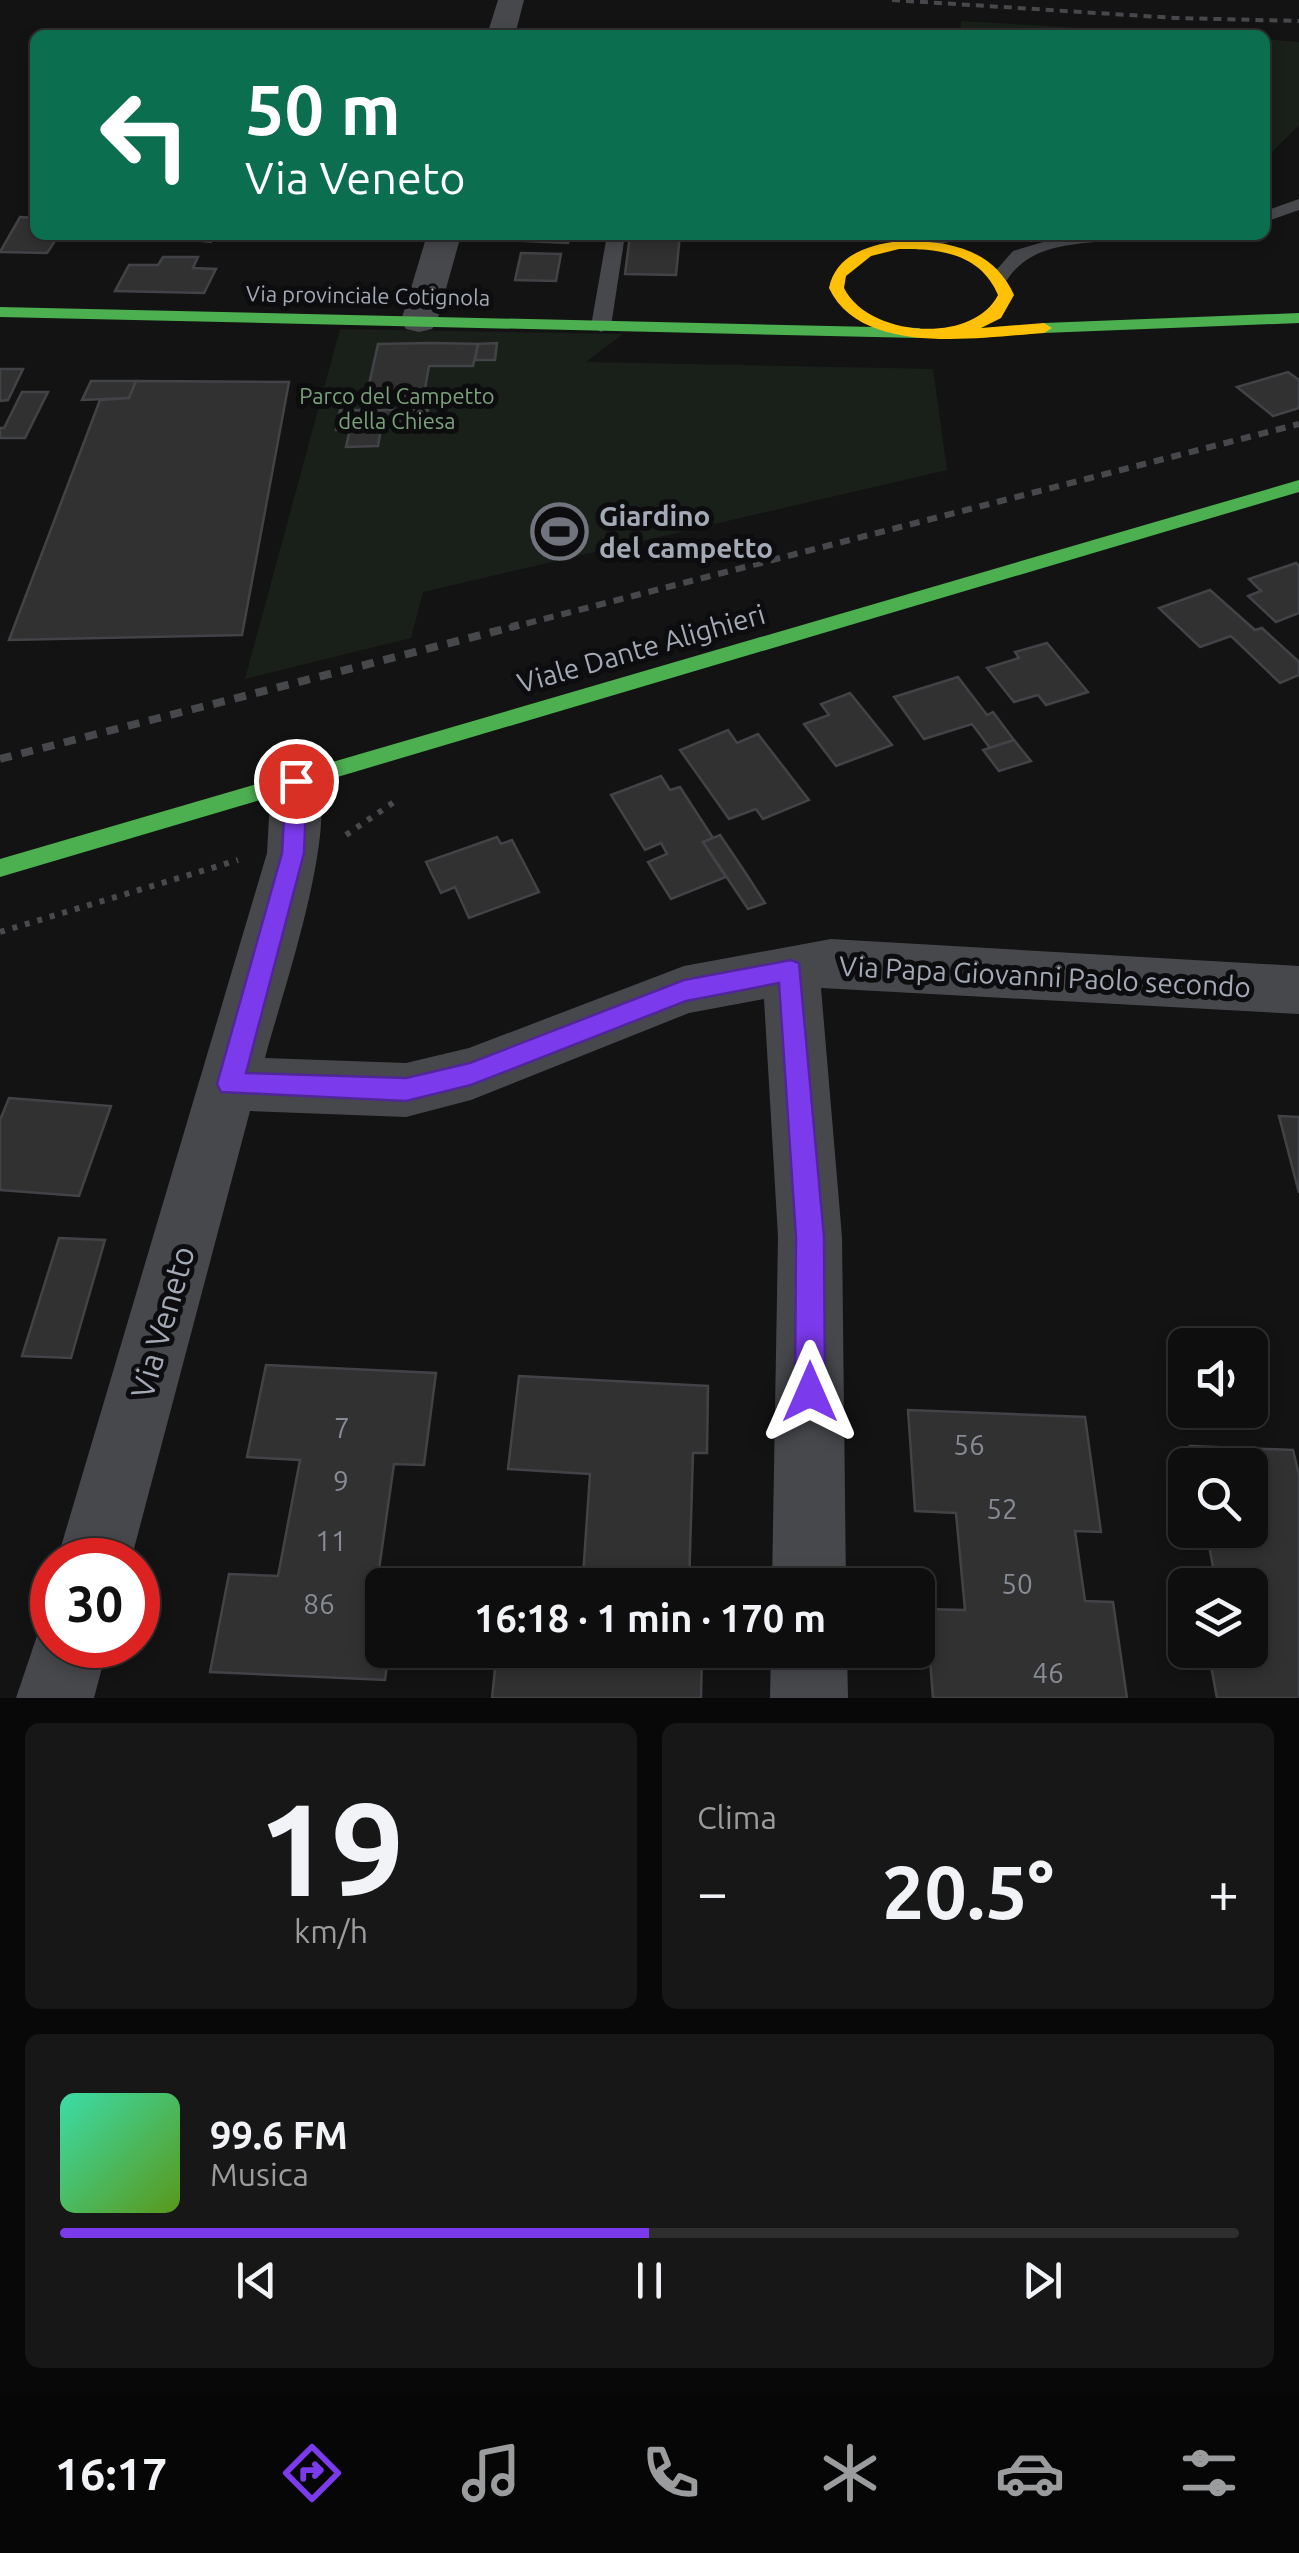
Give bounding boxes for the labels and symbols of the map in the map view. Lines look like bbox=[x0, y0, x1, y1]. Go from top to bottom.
street label: Via provinciale Cotignola bbox=[246, 280, 490, 310]
park label: Parco del Campetto della Chiesa bbox=[299, 383, 495, 433]
place label: Giardino del campetto bbox=[599, 500, 773, 563]
sports icon: Giardino del campetto bbox=[530, 501, 590, 561]
street label: Viale Dante Alighieri bbox=[514, 598, 768, 698]
pin bbox=[254, 739, 339, 824]
street label: Via Papa Giovanni Paolo secondo bbox=[838, 950, 1252, 1002]
street label: Via Veneto bbox=[123, 1242, 201, 1402]
position arrow bbox=[758, 1340, 862, 1444]
house number: 7 bbox=[334, 1412, 350, 1443]
house number: 56 bbox=[953, 1429, 985, 1460]
house number: 9 bbox=[333, 1465, 349, 1496]
house number: 52 bbox=[986, 1493, 1018, 1524]
house number: 11 bbox=[315, 1525, 347, 1556]
speed limit sign: 30 bbox=[30, 1538, 160, 1668]
house number: 50 bbox=[1001, 1568, 1033, 1599]
house number: 86 bbox=[303, 1588, 335, 1619]
house number: 46 bbox=[1032, 1657, 1064, 1688]

